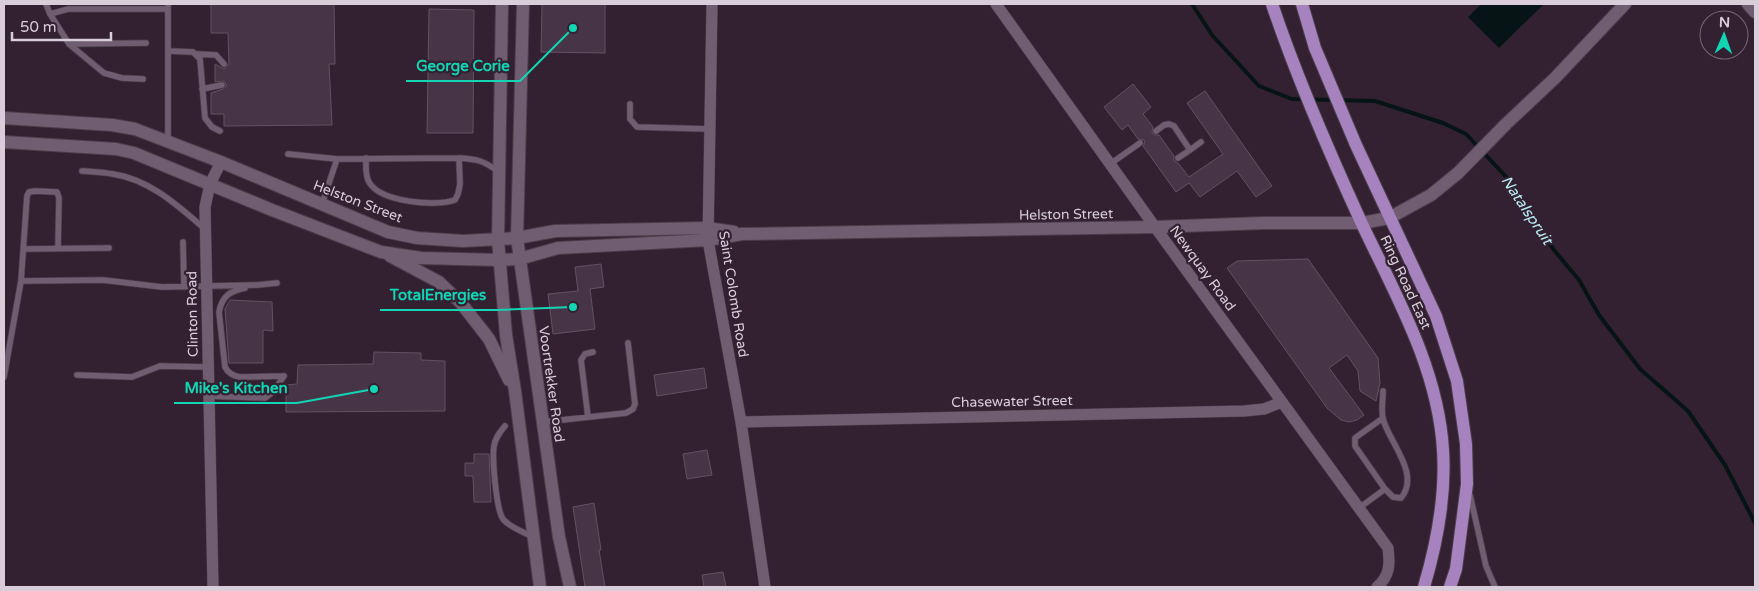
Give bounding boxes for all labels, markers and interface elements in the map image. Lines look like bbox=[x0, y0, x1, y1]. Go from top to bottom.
scale bar bbox=[12, 10, 111, 42]
north arrow bbox=[1699, 10, 1749, 60]
text: N bbox=[1719, 14, 1730, 31]
text: 50 m bbox=[20, 18, 57, 36]
callout: George Corie bbox=[406, 51, 520, 81]
text: George Corie bbox=[416, 57, 510, 76]
water label: Natalspruit bbox=[1497, 172, 1558, 250]
street label: Helston Street bbox=[311, 177, 406, 227]
street label: Helston Street bbox=[1019, 205, 1114, 224]
street label: Newquay Road bbox=[1166, 222, 1239, 314]
street label: Saint Colomb Road bbox=[715, 230, 752, 359]
street label: Ring Road East bbox=[1376, 232, 1435, 333]
street label: Clinton Road bbox=[183, 271, 202, 357]
callout: TotalEnergies bbox=[380, 280, 497, 310]
text: TotalEnergies bbox=[389, 286, 486, 305]
street label: Voortrekker Road bbox=[535, 325, 568, 443]
callout: Mike's Kitchen bbox=[174, 373, 297, 403]
text: Mike's Kitchen bbox=[184, 379, 288, 397]
street label: Chasewater Street bbox=[951, 392, 1074, 411]

